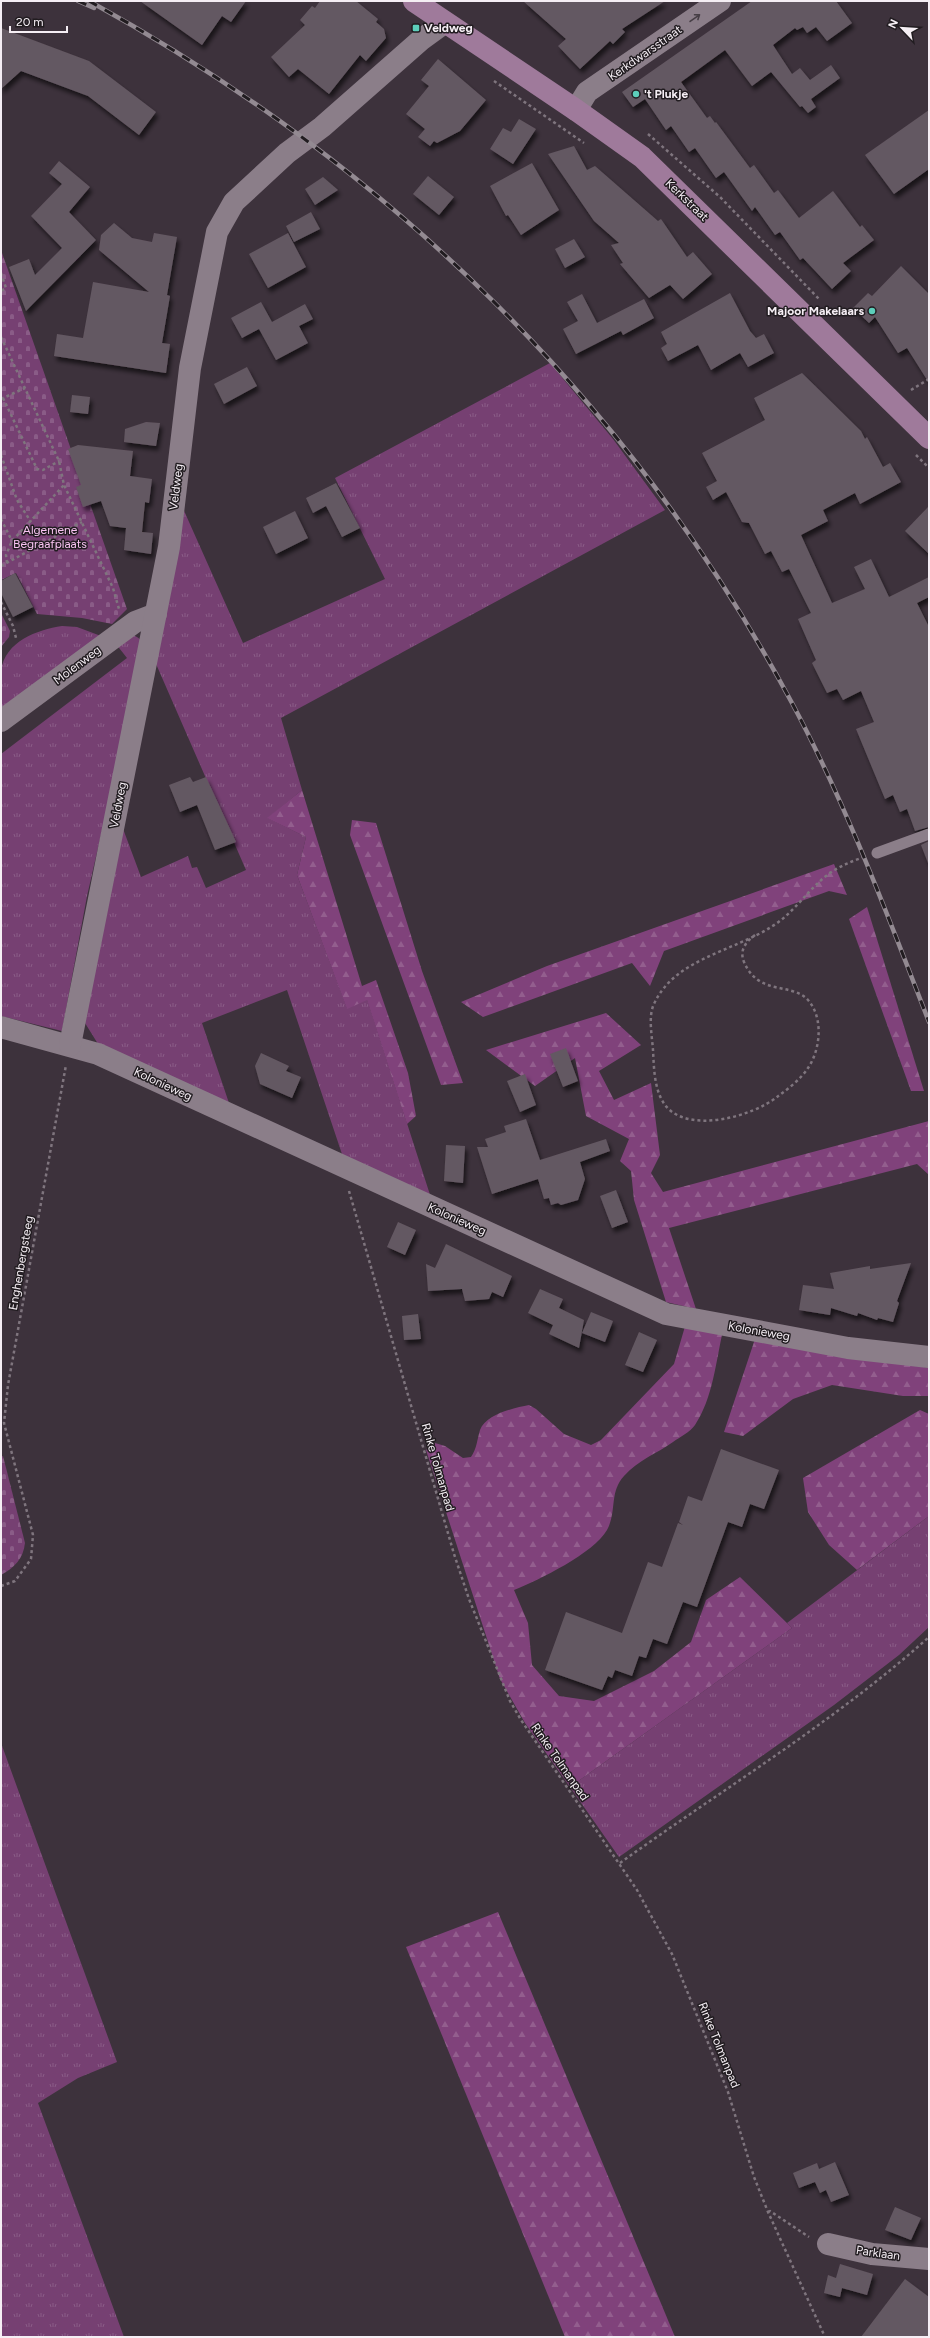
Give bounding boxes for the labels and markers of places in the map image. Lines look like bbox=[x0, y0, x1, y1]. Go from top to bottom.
place label: Veldweg bbox=[424, 21, 473, 35]
marker: Veldweg bbox=[411, 23, 421, 33]
place label: 't Plukje bbox=[644, 87, 689, 101]
marker: 't Plukje bbox=[631, 89, 641, 99]
place label: Majoor Makelaars bbox=[767, 304, 864, 318]
marker: Majoor Makelaars bbox=[867, 306, 877, 316]

